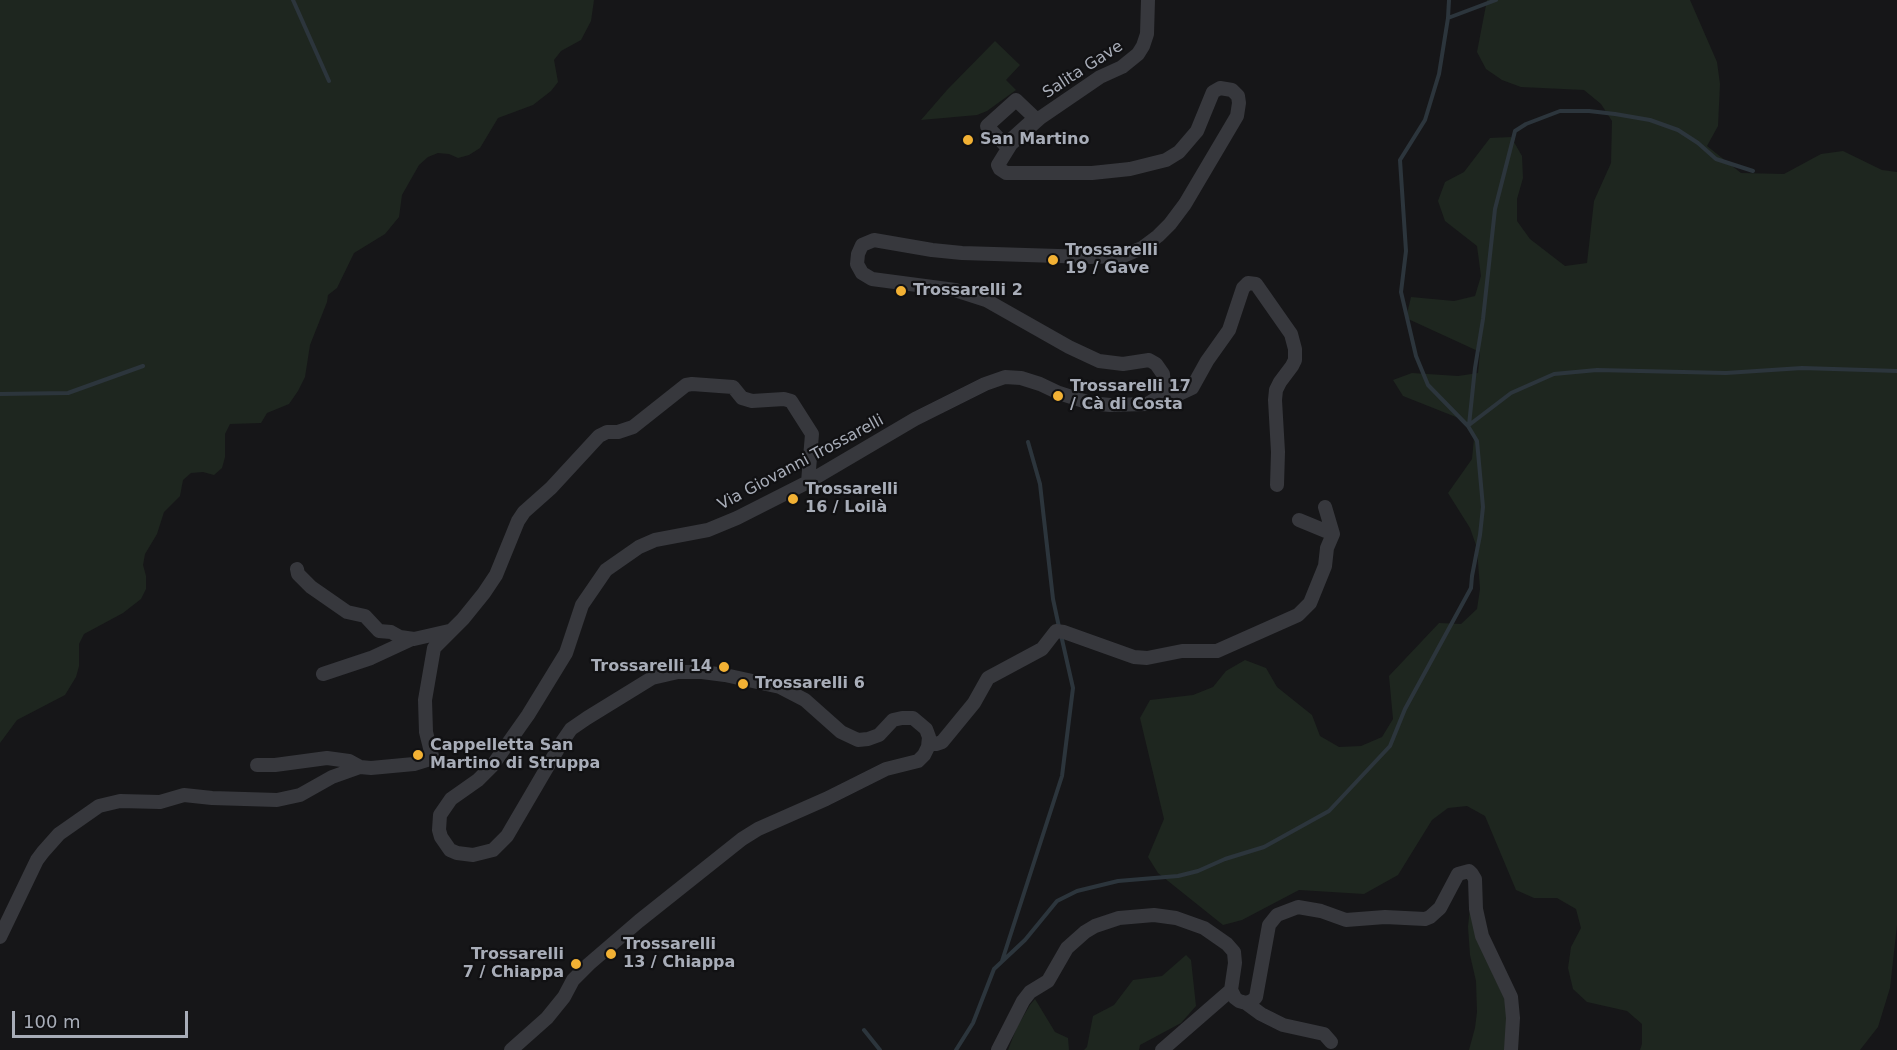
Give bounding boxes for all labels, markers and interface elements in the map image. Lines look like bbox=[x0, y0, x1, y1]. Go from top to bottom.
street label: Salita Gave bbox=[1039, 37, 1127, 103]
place label: San Martino bbox=[980, 130, 1089, 150]
marker: San Martino bbox=[961, 133, 975, 147]
place label: Trossarelli 19 / Gave bbox=[1065, 241, 1158, 279]
marker: Trossarelli 19 / Gave bbox=[1046, 253, 1060, 267]
place label: Trossarelli 2 bbox=[913, 281, 1023, 301]
marker: Trossarelli 2 bbox=[894, 284, 908, 298]
place label: Trossarelli 17 / Cà di Costa bbox=[1070, 377, 1191, 415]
marker: Trossarelli 17 / Cà di Costa bbox=[1051, 389, 1065, 403]
street label: Via Giovanni Trossarelli bbox=[715, 411, 887, 515]
place label: Trossarelli 16 / Loilà bbox=[805, 480, 898, 518]
marker: Trossarelli 16 / Loilà bbox=[786, 492, 800, 506]
place label: Trossarelli 14 bbox=[591, 657, 712, 677]
marker: Trossarelli 14 bbox=[717, 660, 731, 674]
place label: Trossarelli 6 bbox=[755, 674, 865, 694]
marker: Trossarelli 6 bbox=[736, 677, 750, 691]
place label: Cappelletta San Martino di Struppa bbox=[430, 736, 600, 774]
marker: Cappelletta San Martino di Struppa bbox=[411, 748, 425, 762]
place label: Trossarelli 13 / Chiappa bbox=[623, 935, 735, 973]
place label: Trossarelli 7 / Chiappa bbox=[463, 945, 564, 983]
marker: Trossarelli 13 / Chiappa bbox=[604, 947, 618, 961]
marker: Trossarelli 7 / Chiappa bbox=[569, 957, 583, 971]
scale bar bbox=[15, 999, 190, 1037]
text: 100 m bbox=[23, 1011, 81, 1032]

